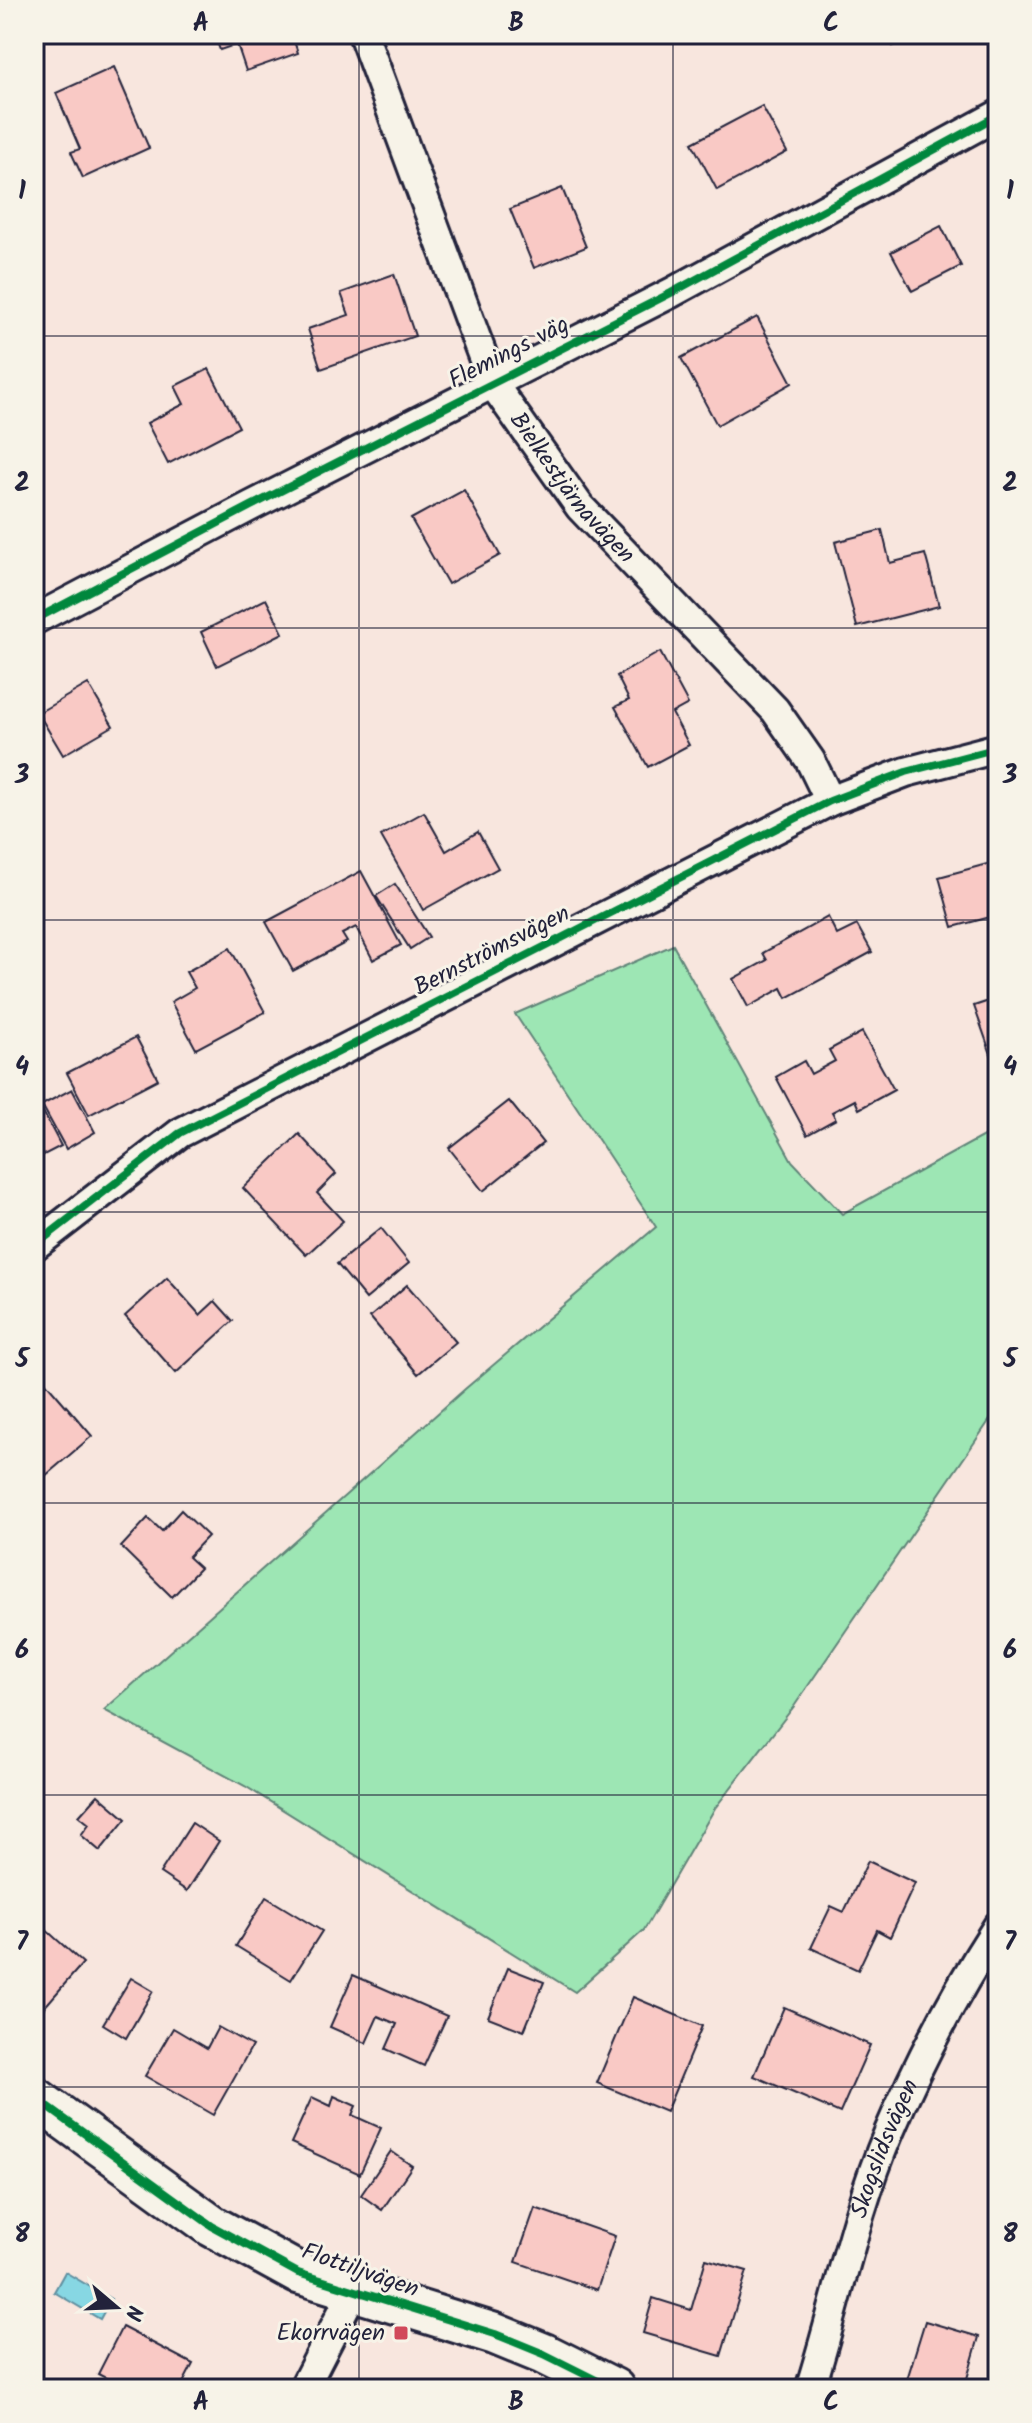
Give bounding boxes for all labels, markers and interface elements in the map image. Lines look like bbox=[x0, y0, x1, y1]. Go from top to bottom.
text: A bbox=[193, 3, 209, 45]
text: B bbox=[508, 3, 524, 45]
text: C bbox=[823, 3, 839, 45]
text: 1 bbox=[18, 171, 26, 213]
text: 1 bbox=[1006, 171, 1014, 213]
street label: Flemings väg bbox=[442, 306, 576, 400]
street label: Bielkestjärnavägen bbox=[499, 404, 644, 573]
text: 2 bbox=[14, 463, 30, 505]
text: 2 bbox=[1002, 463, 1018, 505]
text: 3 bbox=[14, 755, 29, 797]
text: 3 bbox=[1002, 755, 1017, 797]
street label: Bernströmsvägen bbox=[407, 895, 577, 1007]
text: 4 bbox=[15, 1047, 29, 1089]
text: 4 bbox=[1003, 1047, 1017, 1089]
text: 5 bbox=[14, 1339, 30, 1381]
text: 5 bbox=[1002, 1339, 1018, 1381]
text: 6 bbox=[15, 1630, 29, 1672]
text: 6 bbox=[1003, 1630, 1017, 1672]
text: 7 bbox=[16, 1922, 29, 1964]
text: 7 bbox=[1004, 1922, 1017, 1964]
street label: Skogslidsvägen bbox=[840, 2072, 930, 2223]
text: 8 bbox=[14, 2214, 30, 2256]
text: 8 bbox=[1002, 2214, 1018, 2256]
street label: Flottiljvägen bbox=[296, 2233, 424, 2309]
north arrow bbox=[76, 2267, 156, 2347]
text: N bbox=[114, 2300, 151, 2325]
place label: Ekorrvägen bbox=[276, 2314, 385, 2353]
marker: Ekorrvägen bbox=[392, 2324, 410, 2342]
text: A bbox=[193, 2382, 209, 2423]
text: B bbox=[508, 2382, 524, 2423]
text: C bbox=[823, 2382, 839, 2423]

